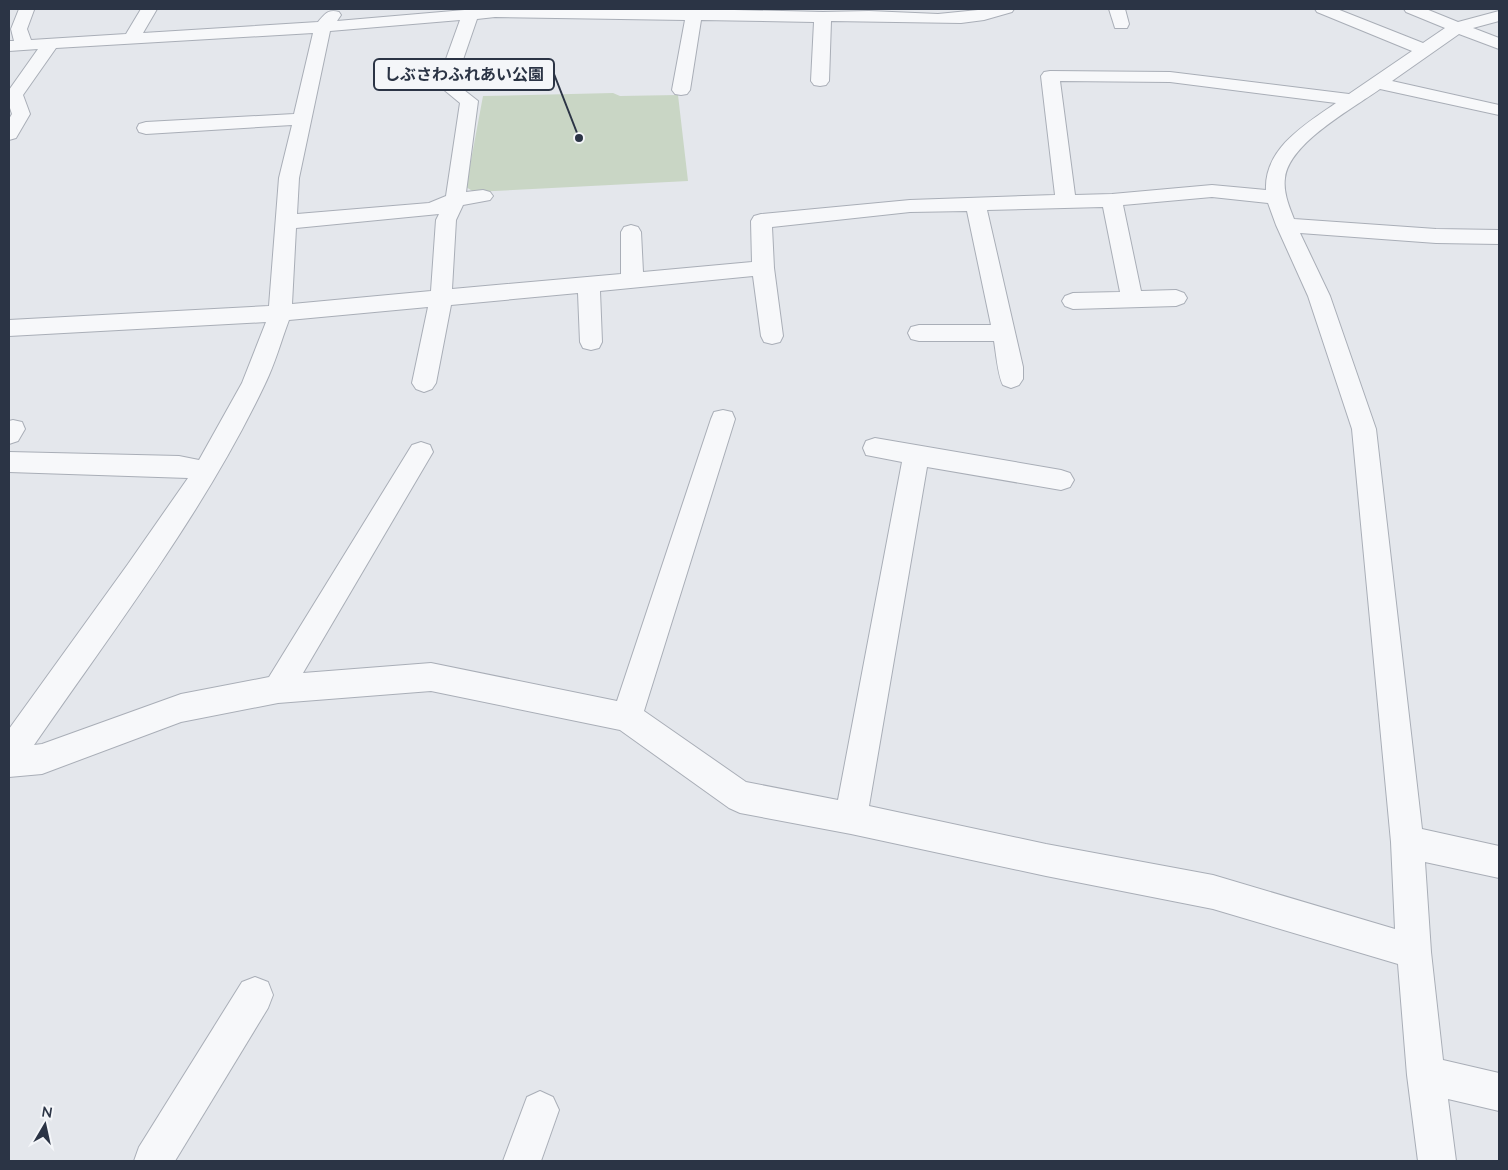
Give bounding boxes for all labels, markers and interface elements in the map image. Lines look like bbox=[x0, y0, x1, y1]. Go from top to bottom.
callout: しぶさわふれあい公園 bbox=[374, 59, 554, 90]
text: しぶさわふれあい公園 bbox=[384, 64, 544, 83]
north arrow bbox=[20, 1100, 70, 1150]
text: N bbox=[40, 1102, 54, 1121]

